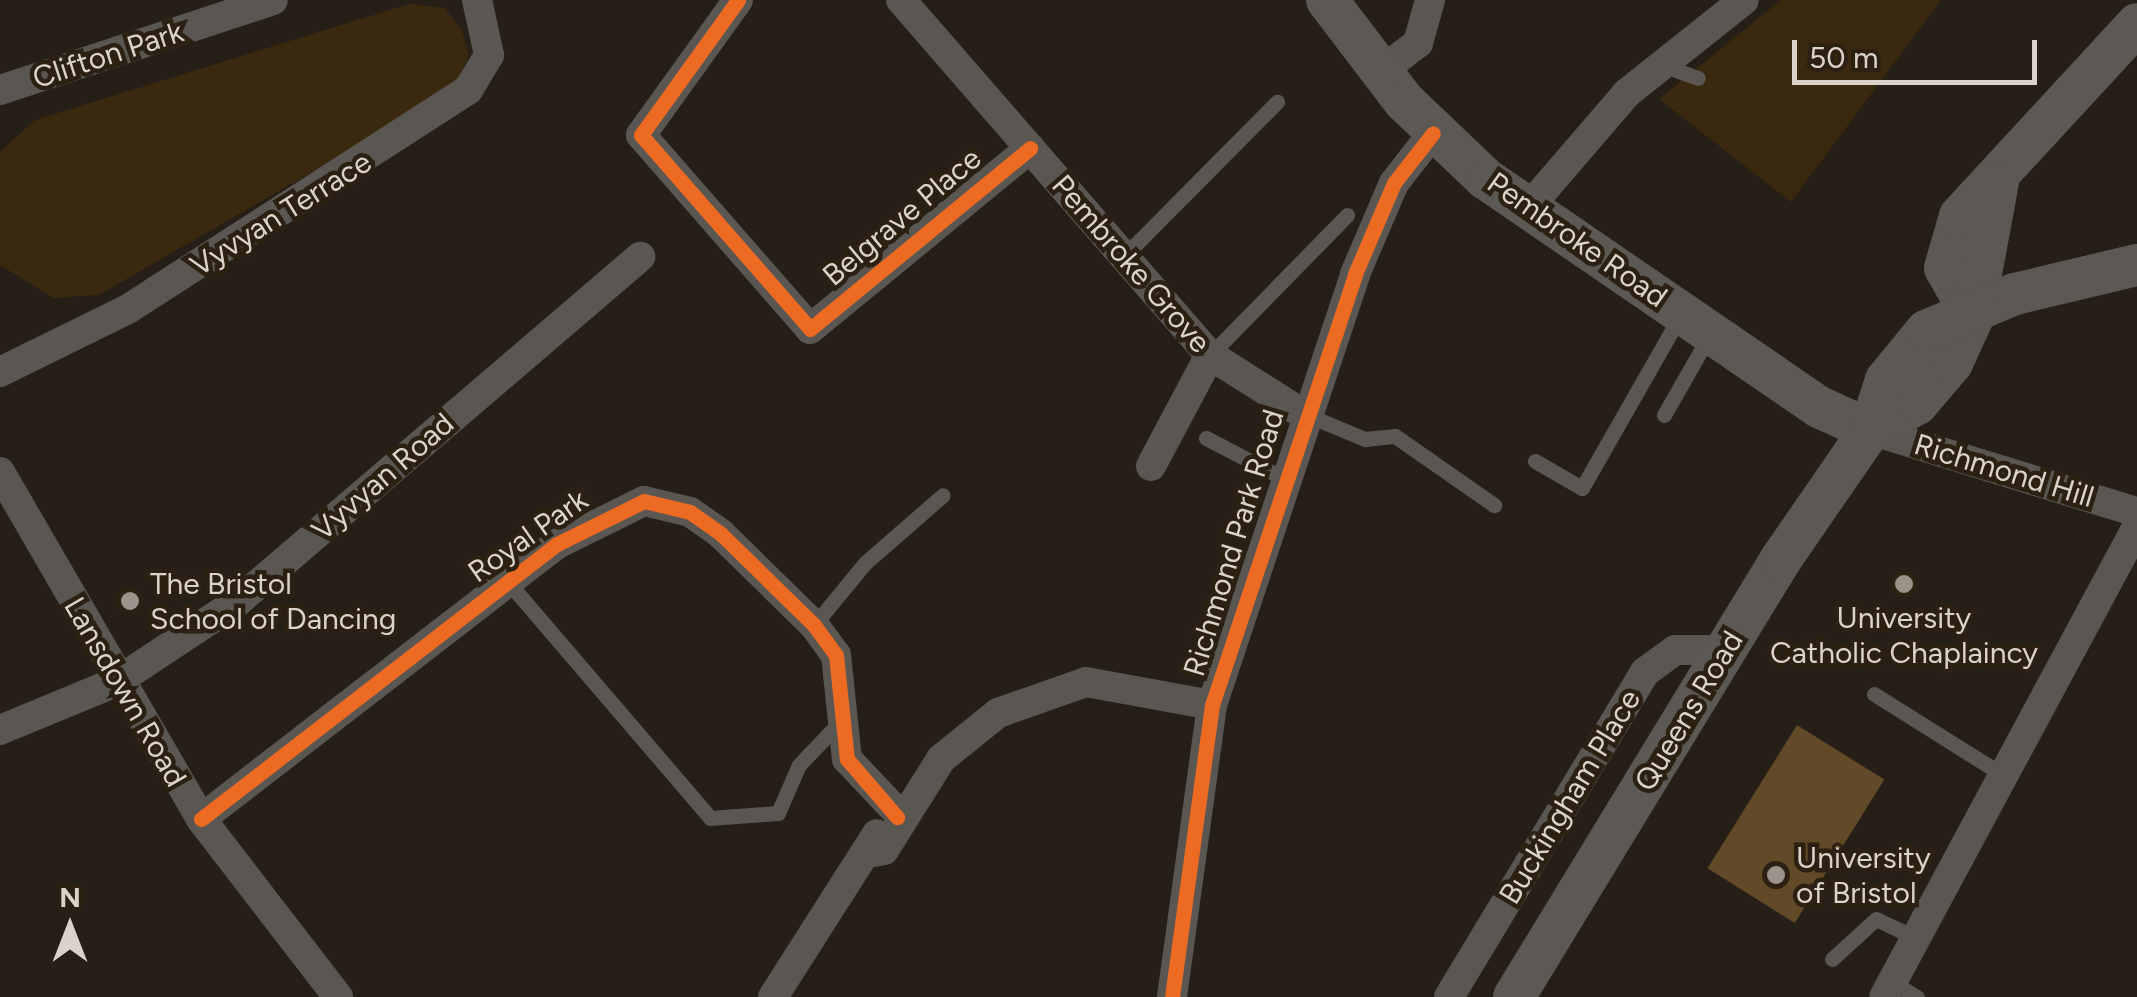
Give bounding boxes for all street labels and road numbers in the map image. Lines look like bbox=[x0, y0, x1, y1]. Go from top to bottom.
street label: Clifton Park bbox=[28, 14, 188, 96]
street label: Belgrave Place bbox=[816, 141, 988, 293]
street label: Vyvyan Terrace bbox=[184, 144, 378, 284]
street label: Pembroke Road bbox=[1480, 165, 1674, 315]
street label: Pembroke Grove bbox=[1044, 168, 1218, 360]
street label: Richmond Park Road bbox=[1176, 405, 1292, 681]
street label: Vyvyan Road bbox=[305, 406, 461, 548]
street label: Richmond Hill bbox=[1910, 427, 2098, 515]
street label: Royal Park bbox=[461, 482, 595, 590]
street label: Lansdown Road bbox=[56, 591, 194, 793]
street label: Queens Road bbox=[1627, 625, 1751, 797]
street label: Buckingham Place bbox=[1492, 683, 1648, 911]

